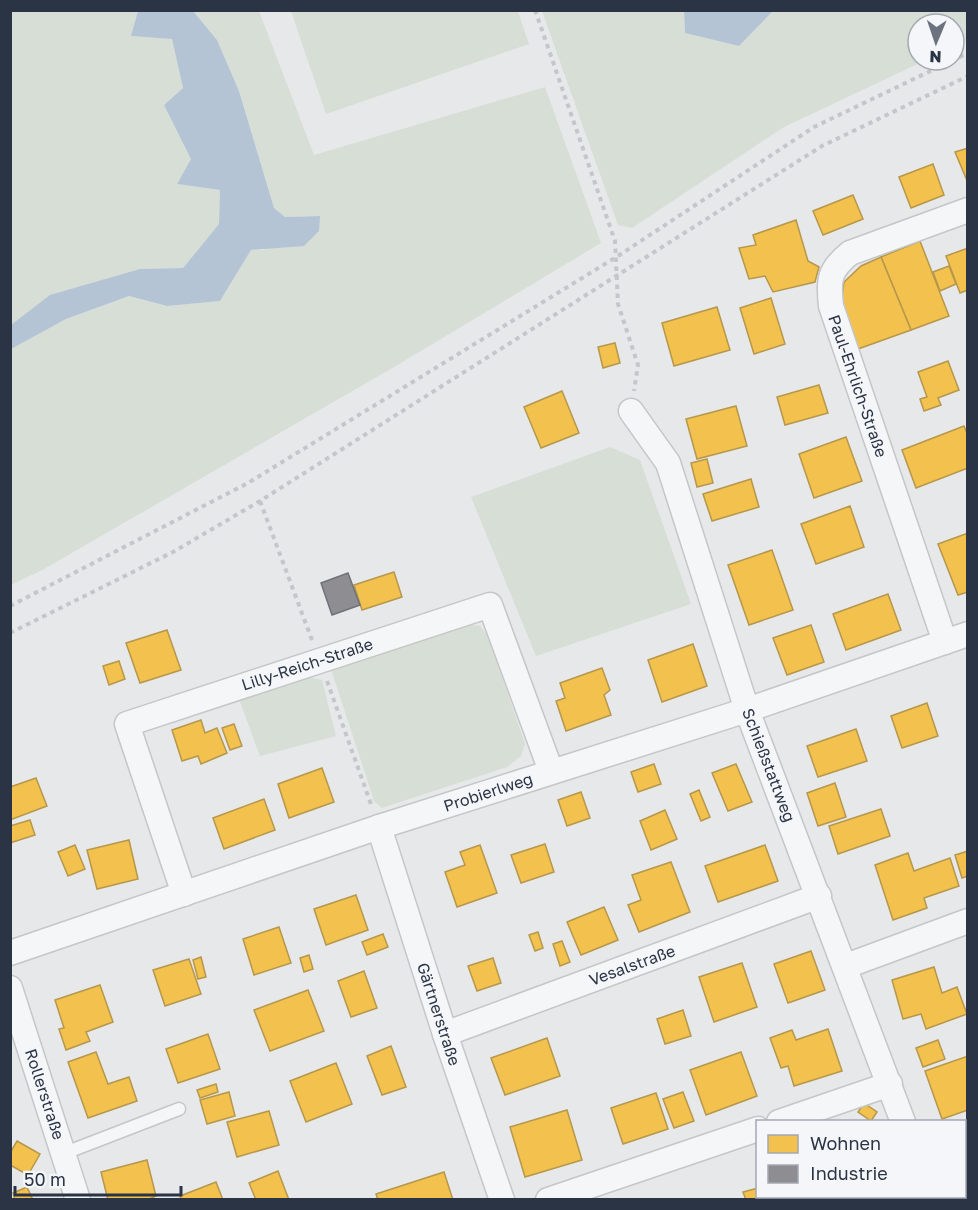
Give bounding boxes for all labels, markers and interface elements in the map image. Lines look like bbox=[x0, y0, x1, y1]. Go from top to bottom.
north arrow bbox=[906, 12, 966, 72]
text: N bbox=[929, 47, 942, 67]
street label: Paul-Ehrlich-Straße bbox=[824, 312, 892, 460]
street label: Lilly-Reich-Straße bbox=[239, 633, 375, 695]
street label: Schießstattweg bbox=[738, 705, 800, 825]
street label: Probierlweg bbox=[441, 768, 535, 816]
street label: Vesalstraße bbox=[586, 940, 678, 990]
street label: Gärtnerstraße bbox=[413, 960, 465, 1068]
street label: Rollerstraße bbox=[21, 1046, 69, 1142]
legend bbox=[756, 1120, 966, 1198]
text: Wohnen bbox=[810, 1132, 881, 1154]
scale bar bbox=[15, 1159, 182, 1197]
text: Industrie bbox=[810, 1162, 888, 1184]
text: 50 m bbox=[24, 1168, 66, 1190]

